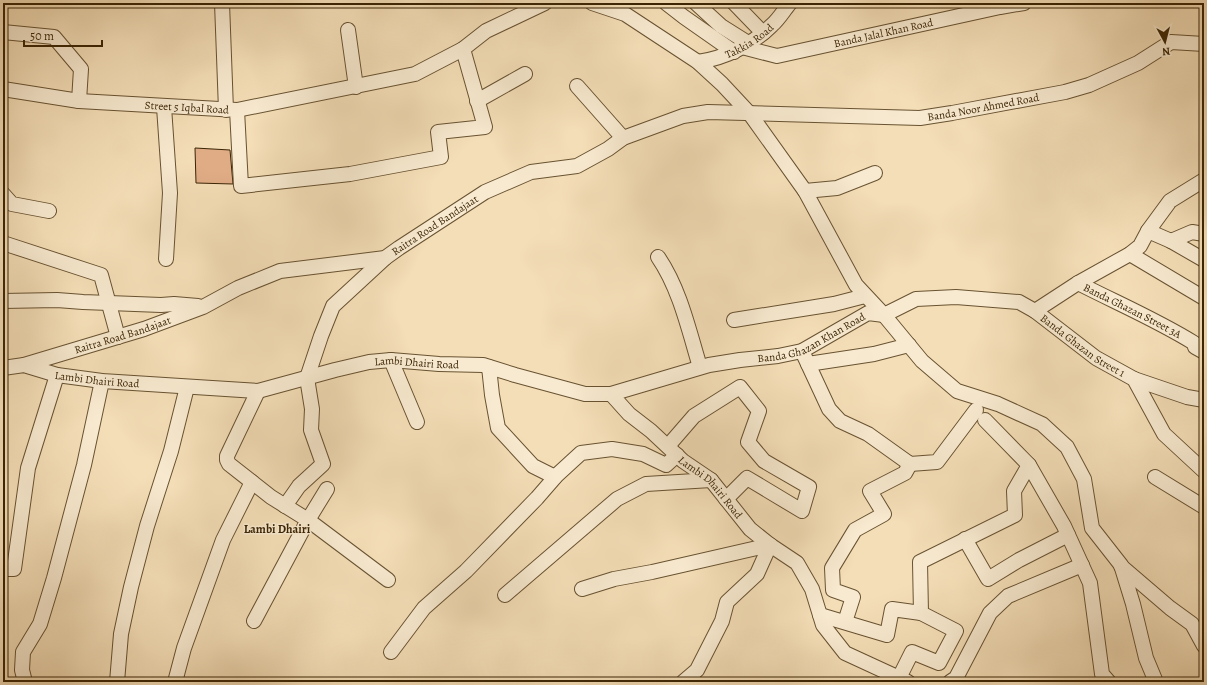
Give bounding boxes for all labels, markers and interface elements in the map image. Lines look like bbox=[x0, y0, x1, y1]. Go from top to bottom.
street label: Banda Jalal Khan Road bbox=[832, 14, 934, 51]
street label: Takkia Road bbox=[723, 20, 777, 62]
scale bar bbox=[24, 22, 102, 48]
north arrow bbox=[1145, 22, 1185, 62]
text: 50 m bbox=[30, 28, 54, 44]
text: N bbox=[1161, 43, 1171, 59]
street label: Banda Noor Ahmed Road bbox=[926, 89, 1040, 124]
street label: Street 5 Iqbal Road bbox=[144, 97, 229, 117]
street label: Raitra Road Bandajaat bbox=[388, 191, 481, 259]
street label: Banda Ghazan Street 3A bbox=[1081, 279, 1185, 342]
street label: Banda Ghazan Khan Road bbox=[757, 309, 868, 366]
street label: Banda Ghazan Street 1 bbox=[1037, 310, 1128, 380]
street label: Raitra Road Bandajaat bbox=[72, 312, 173, 357]
street label: Lambi Dhairi Road bbox=[374, 352, 459, 372]
street label: Lambi Dhairi Road bbox=[54, 367, 140, 391]
street label: Lambi Dhairi Road bbox=[675, 453, 746, 522]
district label: Lambi Dhairi bbox=[244, 521, 311, 537]

